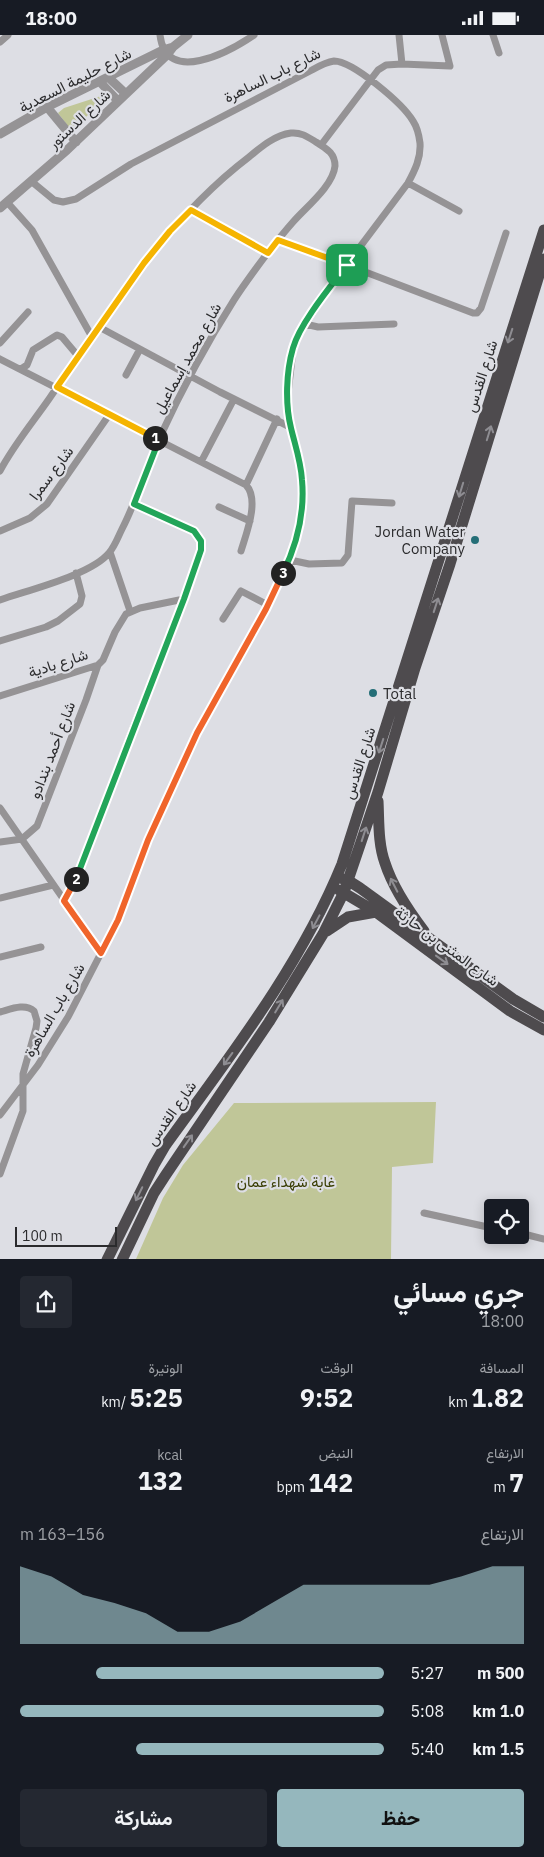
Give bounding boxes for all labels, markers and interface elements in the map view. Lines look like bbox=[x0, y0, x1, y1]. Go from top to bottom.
text: 18:00 bbox=[25, 6, 77, 30]
street label: شارع حليمة السعدية bbox=[16, 43, 135, 118]
street label: شارع باب الساهرة bbox=[221, 43, 324, 108]
street label: شارع الدستور bbox=[43, 85, 116, 155]
pin bbox=[326, 244, 368, 286]
icon: arrive bbox=[333, 251, 361, 279]
street label: شارع محمد إسماعيل bbox=[149, 299, 227, 418]
one-way arrow bbox=[505, 327, 514, 343]
street label: شارع القدس bbox=[460, 337, 504, 415]
pin: 1 bbox=[142, 425, 168, 451]
one-way arrow bbox=[485, 426, 495, 442]
text: 1 bbox=[151, 429, 160, 447]
street label: شارع سمرا bbox=[25, 442, 79, 505]
one-way arrow bbox=[455, 482, 465, 498]
place label: Jordan Water Company bbox=[375, 522, 466, 558]
marker: Jordan Water Company bbox=[469, 534, 481, 546]
pin: 3 bbox=[270, 561, 296, 585]
text: 3 bbox=[279, 564, 288, 582]
one-way arrow bbox=[432, 598, 441, 613]
street label: شارع بادية bbox=[26, 644, 91, 683]
place label: Total bbox=[383, 684, 416, 703]
marker: Total bbox=[367, 687, 379, 699]
street label: شارع أحمد بندادو bbox=[25, 699, 81, 802]
street label: شارع القدس bbox=[338, 724, 382, 802]
one-way arrow bbox=[375, 737, 385, 753]
one-way arrow bbox=[360, 827, 369, 843]
pin: 2 bbox=[64, 867, 88, 891]
text: 2 bbox=[72, 870, 81, 888]
one-way arrow bbox=[389, 878, 398, 893]
street label: شارع المثنى بن حارثة bbox=[390, 902, 503, 992]
one-way arrow bbox=[311, 914, 321, 929]
one-way arrow bbox=[435, 955, 449, 965]
street label: شارع باب الساهرة bbox=[19, 960, 90, 1061]
one-way arrow bbox=[275, 1000, 285, 1014]
one-way arrow bbox=[223, 1051, 233, 1065]
street label: شارع القدس bbox=[142, 1077, 202, 1150]
one-way arrow bbox=[183, 1134, 193, 1148]
park label: غابة شهداء عمان bbox=[237, 1172, 335, 1191]
one-way arrow bbox=[134, 1186, 143, 1201]
map controls bbox=[484, 1199, 529, 1244]
button: locate bbox=[484, 1199, 529, 1244]
scale bar bbox=[15, 1225, 118, 1248]
text: 100 m bbox=[22, 1227, 63, 1245]
text: جري مسائي bbox=[393, 1273, 524, 1310]
button: share bbox=[20, 1276, 72, 1328]
text: 18:00 bbox=[481, 1311, 524, 1331]
text: الوتيرة bbox=[148, 1359, 183, 1377]
text: الوقت bbox=[320, 1359, 353, 1377]
text: المسافة bbox=[480, 1359, 524, 1377]
text: 5:25 bbox=[129, 1381, 183, 1414]
text: 9:52 bbox=[300, 1381, 353, 1414]
text: 1.82 bbox=[471, 1381, 524, 1414]
text: /km bbox=[101, 1393, 129, 1411]
text: km bbox=[448, 1393, 471, 1411]
text: النبض bbox=[319, 1444, 353, 1462]
text: الارتفاع bbox=[486, 1444, 524, 1462]
text: kcal bbox=[157, 1446, 183, 1464]
text: 132 bbox=[138, 1464, 183, 1497]
text: 142 bbox=[308, 1466, 353, 1499]
text: 7 bbox=[509, 1466, 524, 1499]
text: bpm bbox=[277, 1478, 308, 1496]
text: m bbox=[493, 1478, 509, 1496]
text: 156–163 m bbox=[20, 1524, 105, 1544]
text: الارتفاع bbox=[481, 1524, 524, 1544]
text: 5:27 bbox=[411, 1663, 444, 1683]
text: 500 m bbox=[477, 1663, 524, 1683]
text: 5:08 bbox=[411, 1701, 444, 1721]
text: 1.0 km bbox=[473, 1701, 524, 1721]
text: 5:40 bbox=[411, 1739, 444, 1759]
text: 1.5 km bbox=[473, 1739, 524, 1759]
button: مشاركة bbox=[20, 1789, 267, 1847]
button: حفظ bbox=[277, 1789, 524, 1847]

